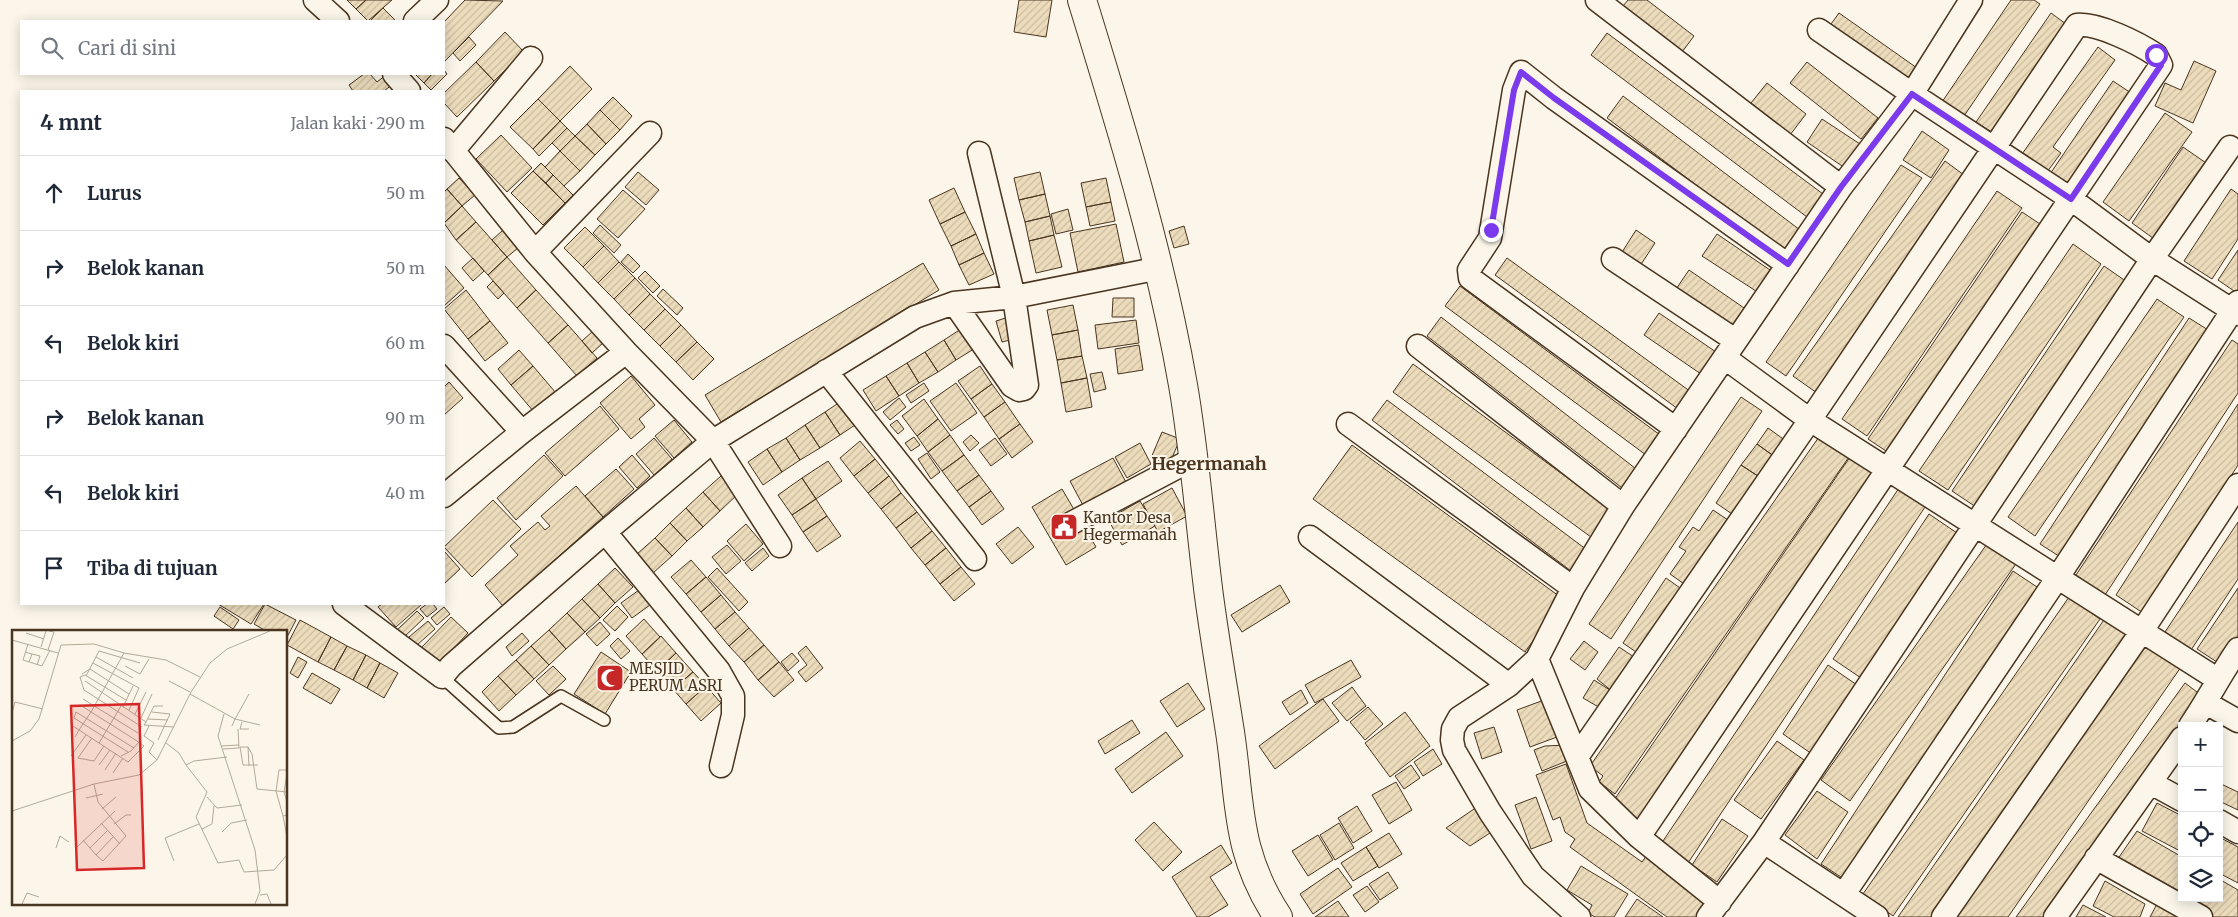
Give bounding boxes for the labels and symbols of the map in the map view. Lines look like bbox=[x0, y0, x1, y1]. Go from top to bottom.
route start bbox=[2145, 44, 2168, 67]
route end bbox=[1480, 219, 1503, 242]
district label: Hegermanah bbox=[1151, 452, 1267, 475]
place label: Kantor Desa Hegermanah bbox=[1083, 508, 1177, 544]
public building icon: Kantor Desa Hegermanah bbox=[1049, 512, 1079, 542]
inset map bbox=[12, 630, 288, 904]
place label: MESJID PERUM ASRI bbox=[629, 659, 723, 695]
mosque icon: MESJID PERUM ASRI bbox=[595, 663, 625, 693]

